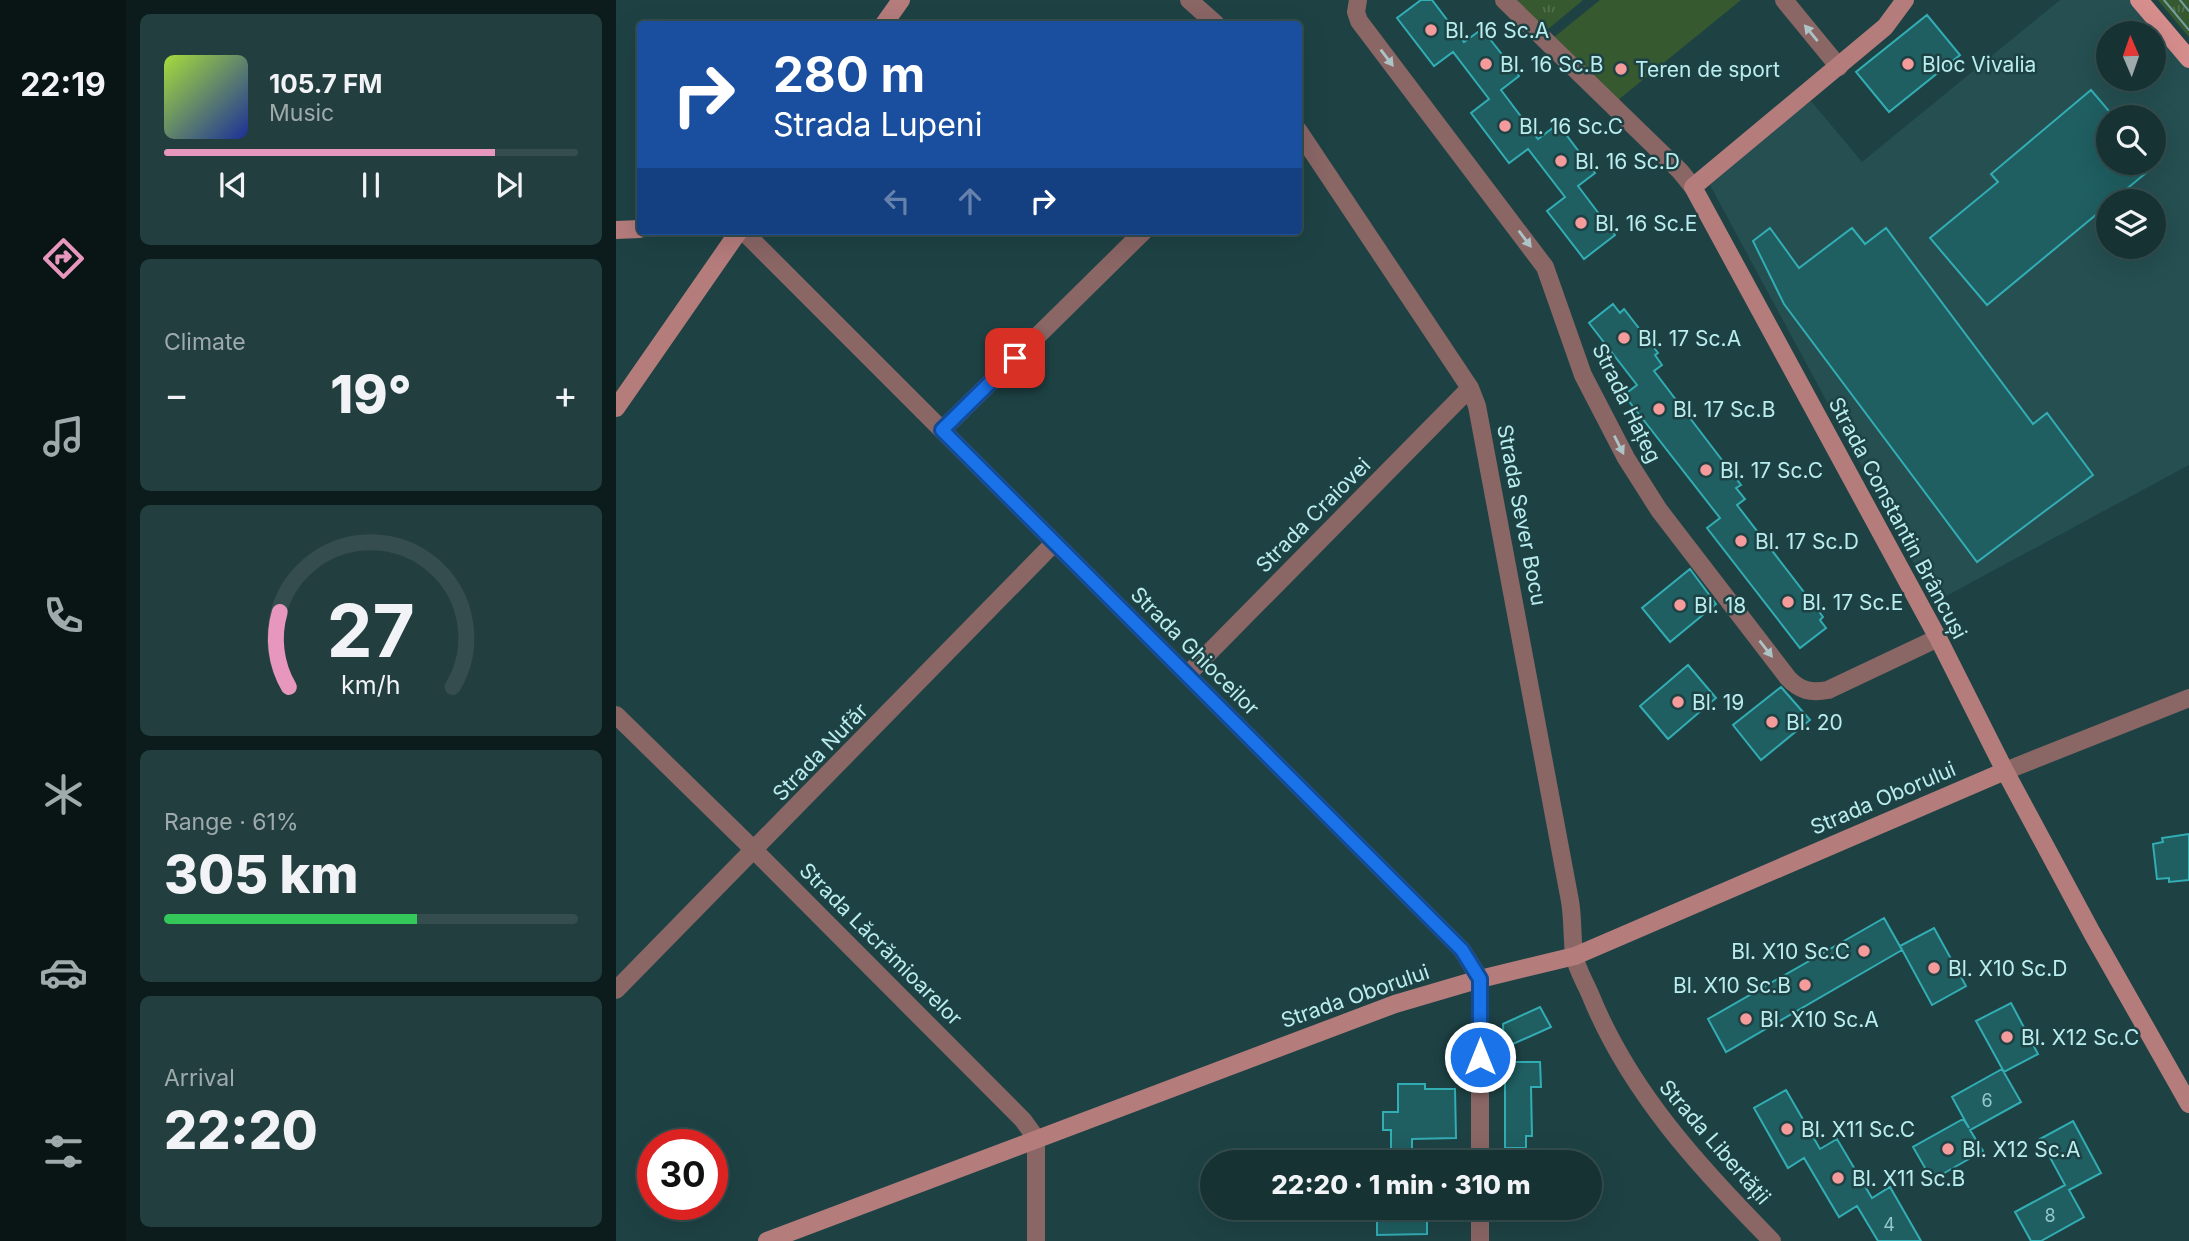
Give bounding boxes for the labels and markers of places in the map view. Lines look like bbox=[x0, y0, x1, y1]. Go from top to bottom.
place label: Bl. 16 Sc.A bbox=[1445, 18, 1549, 43]
marker: Bl. 16 Sc.A bbox=[1423, 22, 1439, 38]
place label: Bl. 16 Sc.B bbox=[1500, 52, 1604, 77]
place label: Bloc Vivalia bbox=[1922, 52, 2036, 77]
marker: Bl. 16 Sc.B bbox=[1478, 56, 1494, 72]
marker: Bloc Vivalia bbox=[1900, 56, 1916, 72]
place label: Teren de sport bbox=[1635, 57, 1780, 82]
marker: Teren de sport bbox=[1613, 61, 1629, 77]
place label: Bl. 16 Sc.C bbox=[1519, 114, 1623, 139]
marker: Bl. 16 Sc.C bbox=[1497, 118, 1513, 134]
place label: Bl. 16 Sc.D bbox=[1575, 149, 1680, 174]
marker: Bl. 16 Sc.D bbox=[1553, 153, 1569, 169]
place label: Bl. 16 Sc.E bbox=[1595, 211, 1697, 236]
marker: Bl. 16 Sc.E bbox=[1573, 215, 1589, 231]
place label: Bl. 17 Sc.A bbox=[1638, 326, 1741, 351]
pin bbox=[985, 328, 1045, 388]
marker: Bl. 17 Sc.A bbox=[1616, 330, 1632, 346]
place label: Bl. 17 Sc.B bbox=[1673, 397, 1775, 422]
marker: Bl. 17 Sc.B bbox=[1651, 401, 1667, 417]
place label: Bl. 17 Sc.C bbox=[1720, 458, 1823, 483]
marker: Bl. 17 Sc.C bbox=[1698, 462, 1714, 478]
place label: Bl. 17 Sc.D bbox=[1755, 529, 1859, 554]
marker: Bl. 17 Sc.D bbox=[1733, 533, 1749, 549]
place label: Bl. 17 Sc.E bbox=[1802, 590, 1903, 615]
place label: Bl. 18 bbox=[1694, 593, 1746, 618]
marker: Bl. 17 Sc.E bbox=[1780, 594, 1796, 610]
marker: Bl. 18 bbox=[1672, 597, 1688, 613]
place label: Bl. 19 bbox=[1692, 690, 1744, 715]
marker: Bl. 19 bbox=[1670, 694, 1686, 710]
place label: Bl. 20 bbox=[1786, 710, 1843, 735]
marker: Bl. 20 bbox=[1764, 714, 1780, 730]
place label: Bl. X10 Sc.C bbox=[1731, 939, 1850, 964]
marker: Bl. X10 Sc.C bbox=[1856, 943, 1872, 959]
place label: Bl. X10 Sc.D bbox=[1948, 956, 2067, 981]
marker: Bl. X10 Sc.D bbox=[1926, 960, 1942, 976]
place label: Bl. X10 Sc.B bbox=[1673, 973, 1791, 998]
marker: Bl. X10 Sc.B bbox=[1797, 977, 1813, 993]
place label: Bl. X10 Sc.A bbox=[1760, 1007, 1879, 1032]
marker: Bl. X10 Sc.A bbox=[1738, 1011, 1754, 1027]
place label: Bl. X12 Sc.C bbox=[2021, 1025, 2139, 1050]
marker: Bl. X12 Sc.C bbox=[1999, 1029, 2015, 1045]
place label: Bl. X11 Sc.C bbox=[1801, 1117, 1915, 1142]
marker: Bl. X11 Sc.C bbox=[1779, 1121, 1795, 1137]
place label: Bl. X12 Sc.A bbox=[1962, 1137, 2080, 1162]
marker: Bl. X12 Sc.A bbox=[1940, 1141, 1956, 1157]
place label: Bl. X11 Sc.B bbox=[1852, 1166, 1965, 1191]
marker: Bl. X11 Sc.B bbox=[1830, 1170, 1846, 1186]

